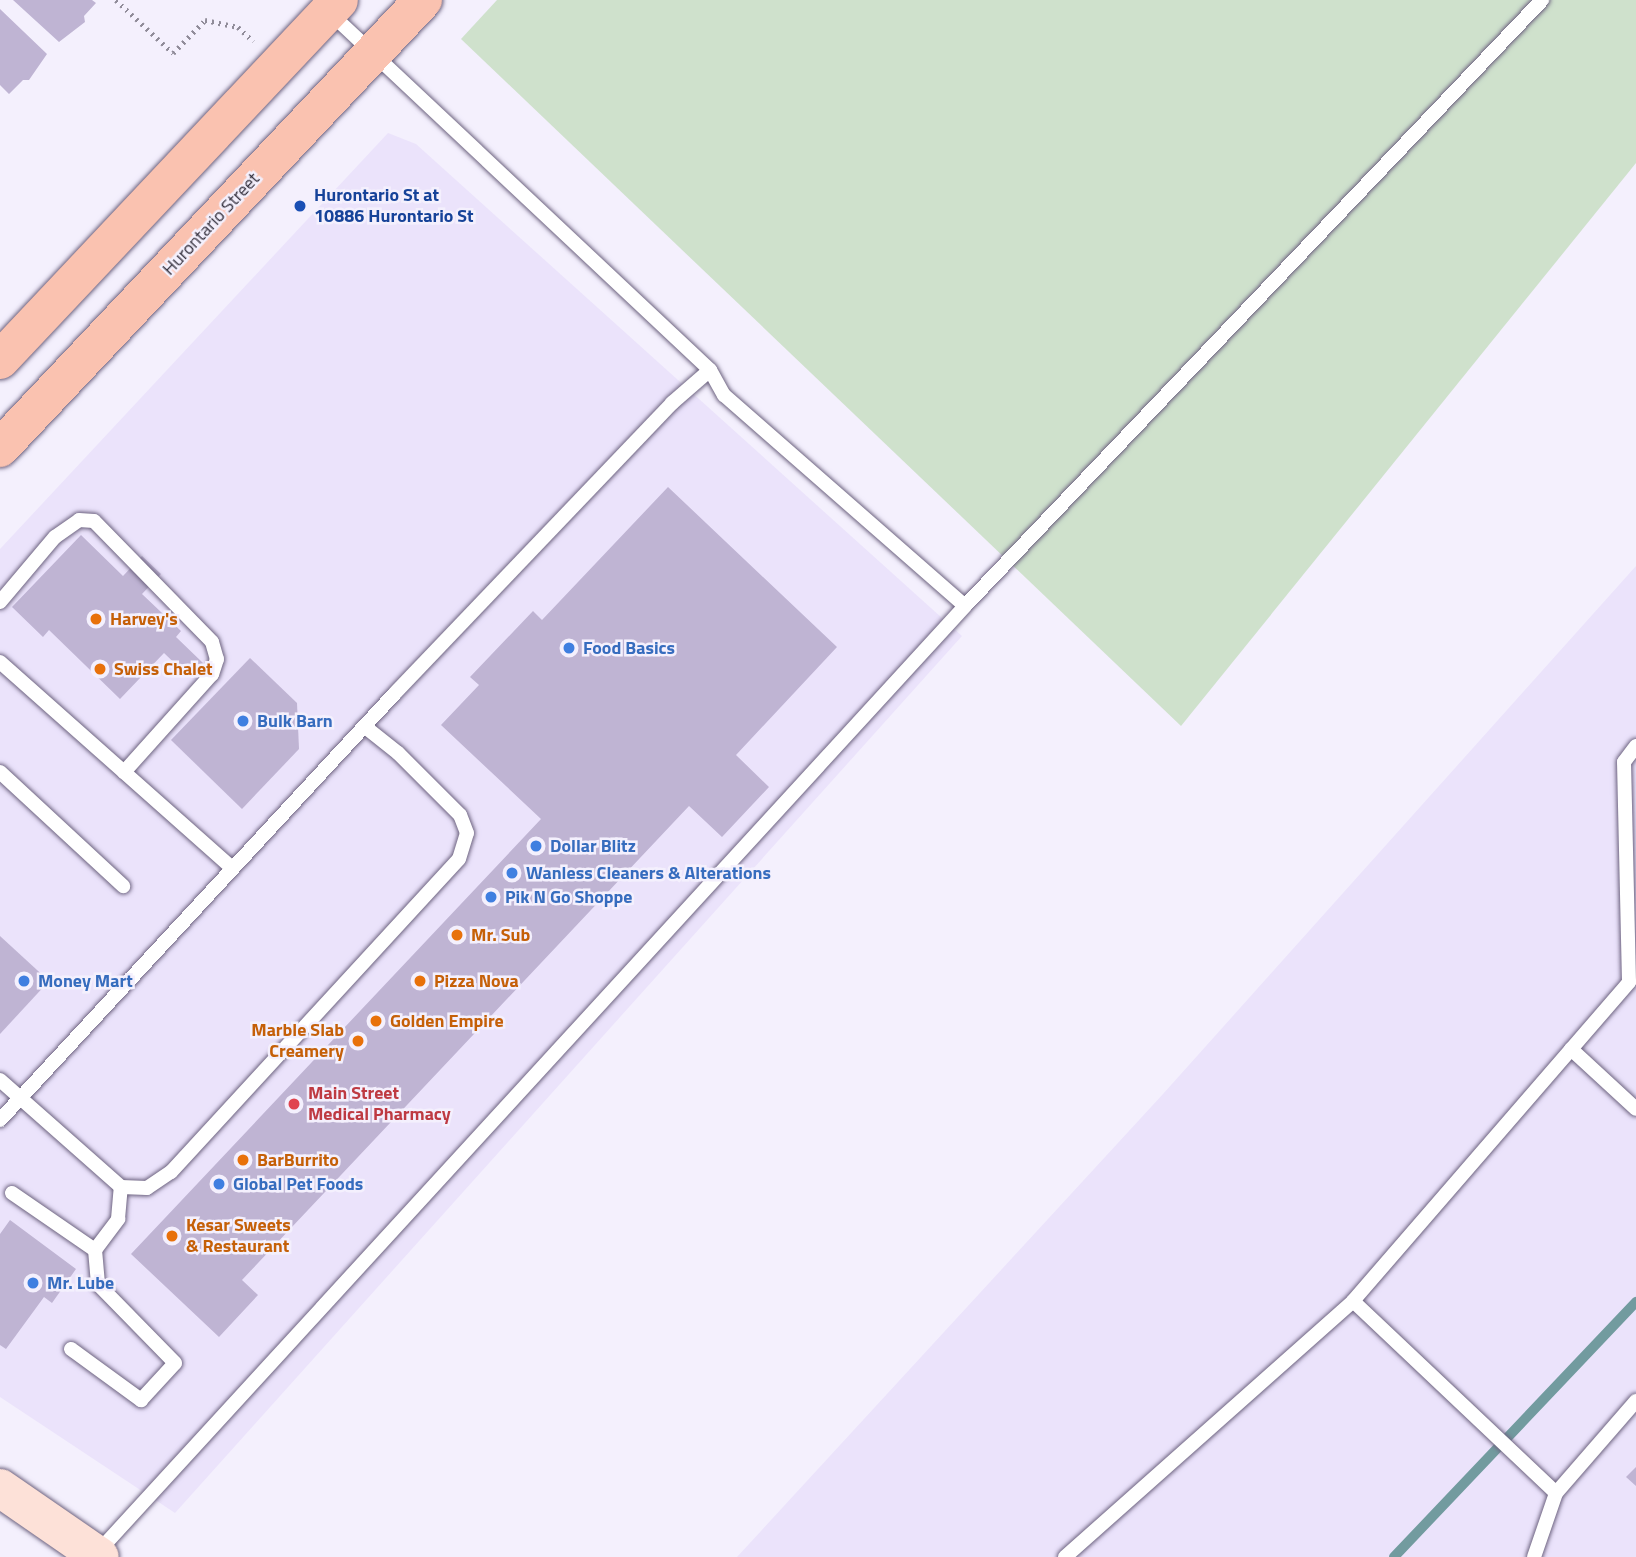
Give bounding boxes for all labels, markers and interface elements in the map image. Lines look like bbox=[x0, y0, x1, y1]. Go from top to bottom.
street label: Hurontario Street bbox=[158, 168, 264, 280]
place label: Hurontario St at 10886 Hurontario St bbox=[314, 185, 474, 228]
marker: Hurontario St at 10886 Hurontario St bbox=[292, 198, 308, 214]
place label: Harvey's bbox=[110, 608, 178, 630]
marker: Harvey's bbox=[88, 611, 104, 627]
place label: Food Basics bbox=[583, 637, 675, 659]
marker: Food Basics bbox=[561, 640, 577, 656]
place label: Swiss Chalet bbox=[114, 658, 213, 680]
marker: Swiss Chalet bbox=[92, 661, 108, 677]
place label: Bulk Barn bbox=[257, 710, 333, 732]
marker: Bulk Barn bbox=[235, 713, 251, 729]
place label: Dollar Blitz bbox=[550, 835, 636, 857]
marker: Dollar Blitz bbox=[528, 838, 544, 854]
place label: Wanless Cleaners & Alterations bbox=[526, 862, 771, 884]
marker: Wanless Cleaners & Alterations bbox=[504, 865, 520, 881]
place label: Pik N Go Shoppe bbox=[505, 886, 633, 908]
marker: Pik N Go Shoppe bbox=[483, 889, 499, 905]
place label: Mr. Sub bbox=[471, 924, 530, 946]
marker: Mr. Sub bbox=[449, 927, 465, 943]
place label: Money Mart bbox=[38, 970, 133, 992]
place label: Pizza Nova bbox=[434, 970, 519, 992]
marker: Money Mart bbox=[16, 973, 32, 989]
marker: Pizza Nova bbox=[412, 973, 428, 989]
place label: Golden Empire bbox=[390, 1010, 504, 1032]
marker: Golden Empire bbox=[368, 1013, 384, 1029]
place label: Marble Slab Creamery bbox=[251, 1020, 344, 1062]
marker: Marble Slab Creamery bbox=[350, 1033, 366, 1049]
place label: Main Street Medical Pharmacy bbox=[308, 1083, 451, 1126]
marker: Main Street Medical Pharmacy bbox=[286, 1096, 302, 1112]
place label: BarBurrito bbox=[257, 1149, 339, 1171]
marker: BarBurrito bbox=[235, 1152, 251, 1168]
place label: Global Pet Foods bbox=[233, 1173, 363, 1195]
marker: Global Pet Foods bbox=[211, 1176, 227, 1192]
place label: Kesar Sweets & Restaurant bbox=[186, 1215, 291, 1258]
marker: Kesar Sweets & Restaurant bbox=[164, 1228, 180, 1244]
place label: Mr. Lube bbox=[47, 1272, 114, 1294]
marker: Mr. Lube bbox=[25, 1275, 41, 1291]

